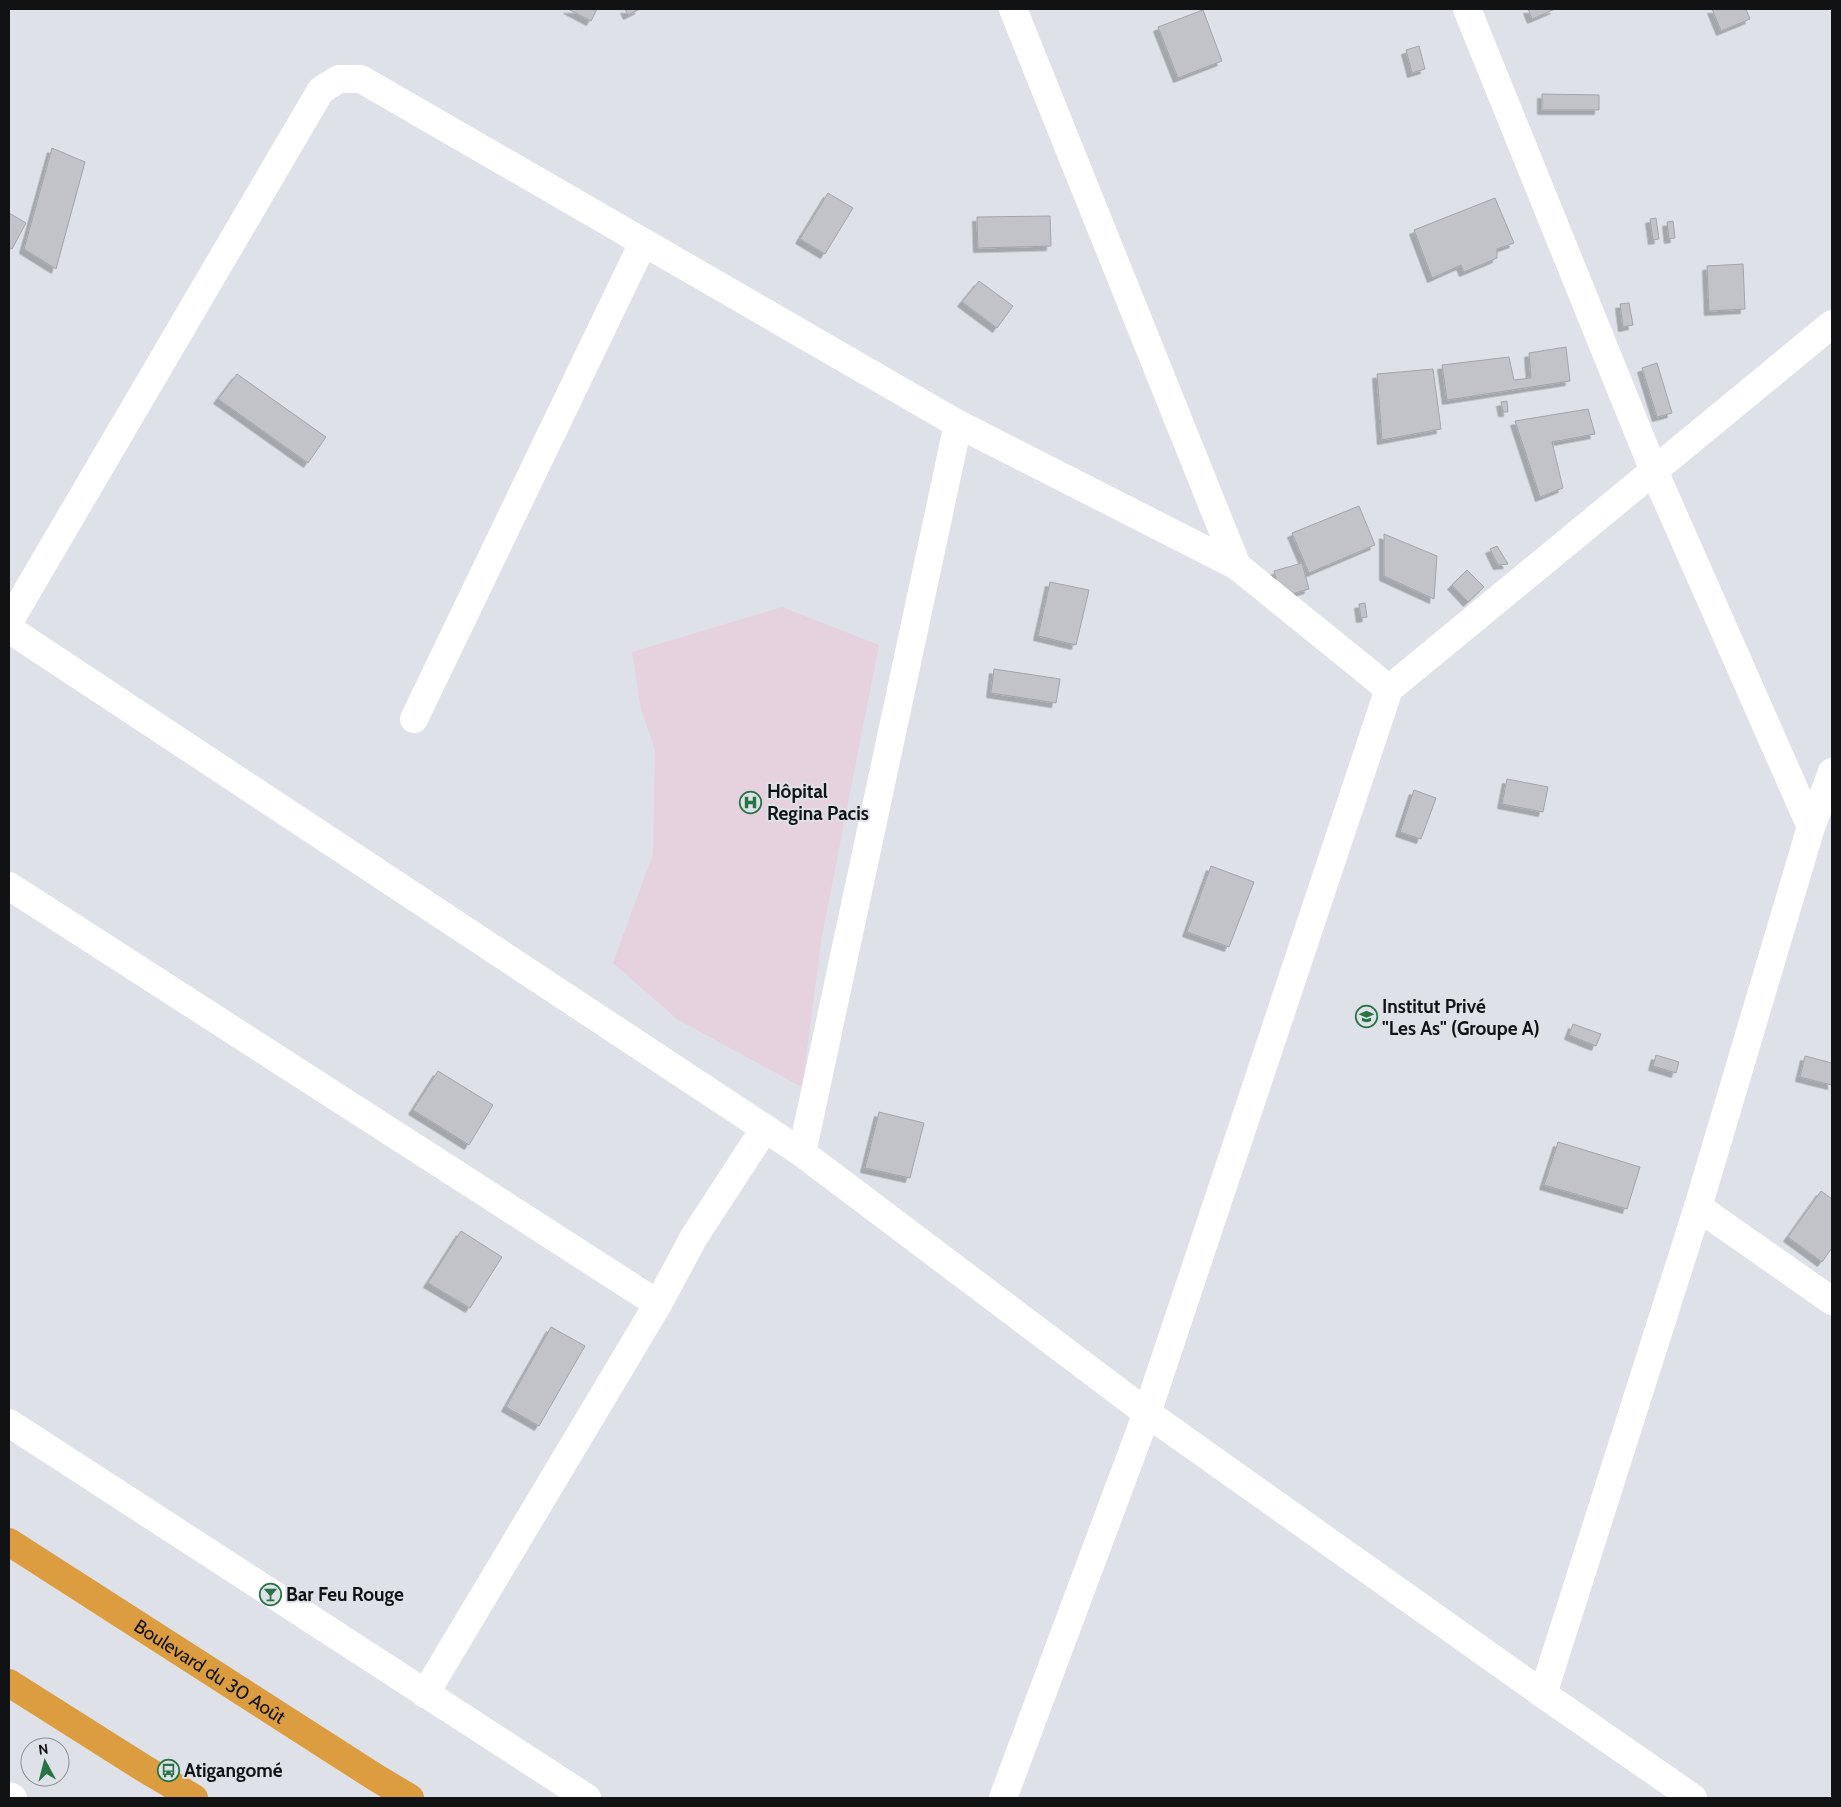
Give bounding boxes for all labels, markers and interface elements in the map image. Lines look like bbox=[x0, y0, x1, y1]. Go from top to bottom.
place label: Hôpital Regina Pacis bbox=[767, 780, 869, 825]
hospital icon: Hôpital Regina Pacis bbox=[739, 790, 763, 814]
place label: Institut Privé "Les As" (Groupe A) bbox=[1382, 995, 1540, 1040]
school or university icon: Institut Privé "Les As" (Groupe A) bbox=[1354, 1005, 1378, 1029]
bar icon: Bar Feu Rouge bbox=[258, 1582, 282, 1606]
place label: Bar Feu Rouge bbox=[286, 1583, 404, 1606]
street label: Boulevard du 30 Août bbox=[130, 1614, 291, 1729]
north arrow bbox=[20, 1737, 70, 1787]
text: N bbox=[37, 1740, 49, 1759]
bus stop icon: Atigangomé bbox=[156, 1758, 180, 1782]
place label: Atigangomé bbox=[184, 1759, 283, 1782]

